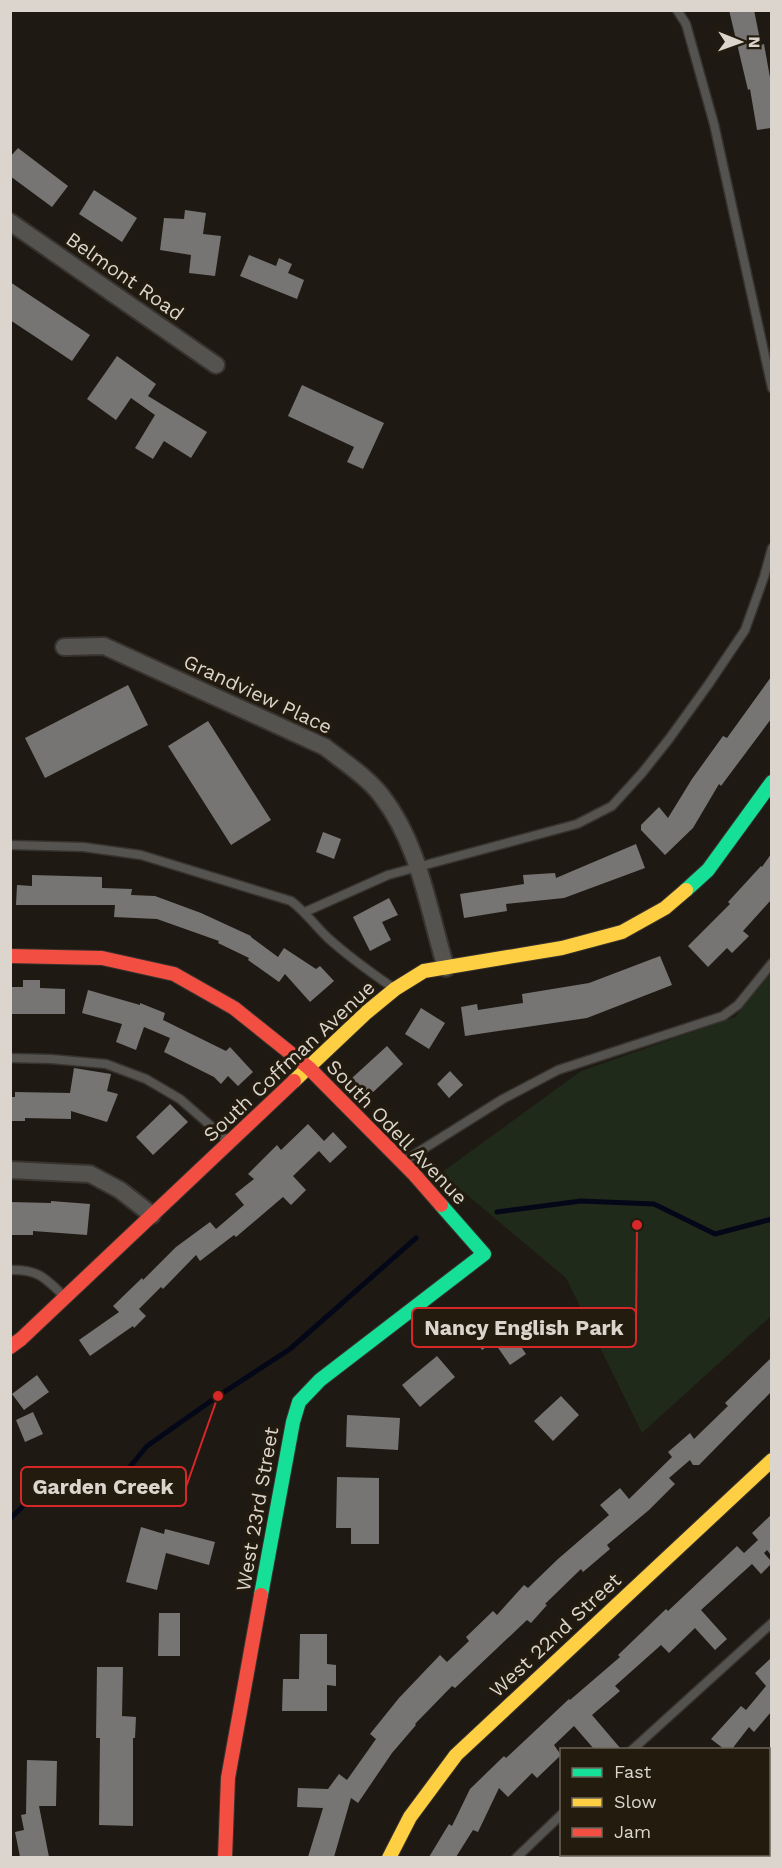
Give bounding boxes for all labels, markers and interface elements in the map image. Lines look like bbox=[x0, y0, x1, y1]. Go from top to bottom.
north arrow bbox=[710, 12, 770, 72]
text: N bbox=[745, 36, 764, 48]
street label: Belmont Road bbox=[62, 227, 188, 325]
street label: Grandview Place bbox=[180, 649, 336, 739]
street label: South Coffman Avenue bbox=[198, 975, 380, 1147]
street label: South Odell Avenue bbox=[322, 1055, 472, 1209]
callout: Nancy English Park bbox=[412, 1308, 636, 1347]
text: Nancy English Park bbox=[424, 1315, 625, 1340]
street label: West 23rd Street bbox=[231, 1424, 283, 1593]
callout: Garden Creek bbox=[21, 1467, 186, 1506]
text: Garden Creek bbox=[32, 1474, 175, 1499]
street label: West 22nd Street bbox=[484, 1567, 626, 1702]
legend bbox=[560, 1748, 770, 1856]
text: Fast bbox=[614, 1761, 652, 1782]
text: Slow bbox=[614, 1791, 657, 1812]
text: Jam bbox=[614, 1821, 651, 1842]

